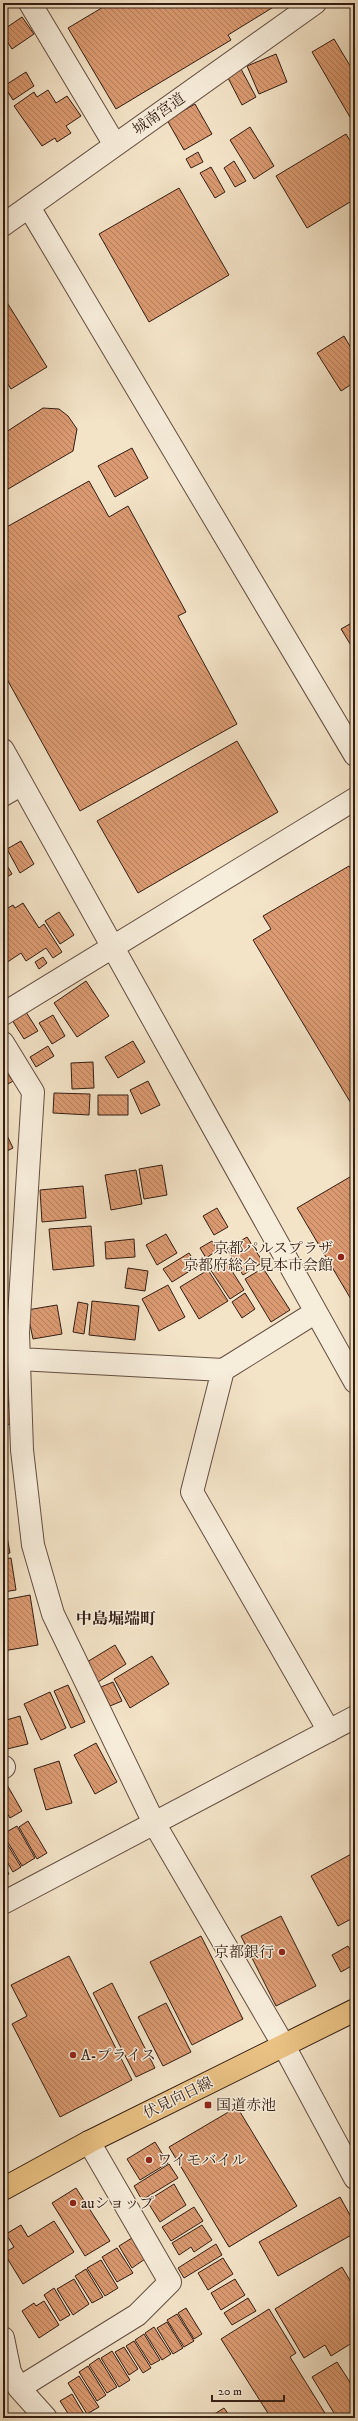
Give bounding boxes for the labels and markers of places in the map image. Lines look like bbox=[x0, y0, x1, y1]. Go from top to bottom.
place label: 京都パルスプラザ 京都府総合見本市会館 bbox=[183, 1239, 333, 1275]
marker: 京都パルスプラザ 京都府総合見本市会館 bbox=[336, 1252, 346, 1262]
place label: 京都銀行 bbox=[214, 1943, 274, 1962]
marker: 京都銀行 bbox=[277, 1947, 287, 1957]
place label: A-プライス bbox=[81, 2046, 156, 2065]
marker: A-プライス bbox=[68, 2050, 78, 2060]
place label: 国道赤池 bbox=[216, 2096, 276, 2115]
marker: 国道赤池 bbox=[203, 2100, 213, 2110]
place label: ワイモバイル bbox=[157, 2151, 247, 2170]
marker: ワイモバイル bbox=[144, 2155, 154, 2165]
place label: auショップ bbox=[81, 2194, 154, 2213]
marker: auショップ bbox=[68, 2198, 78, 2208]

